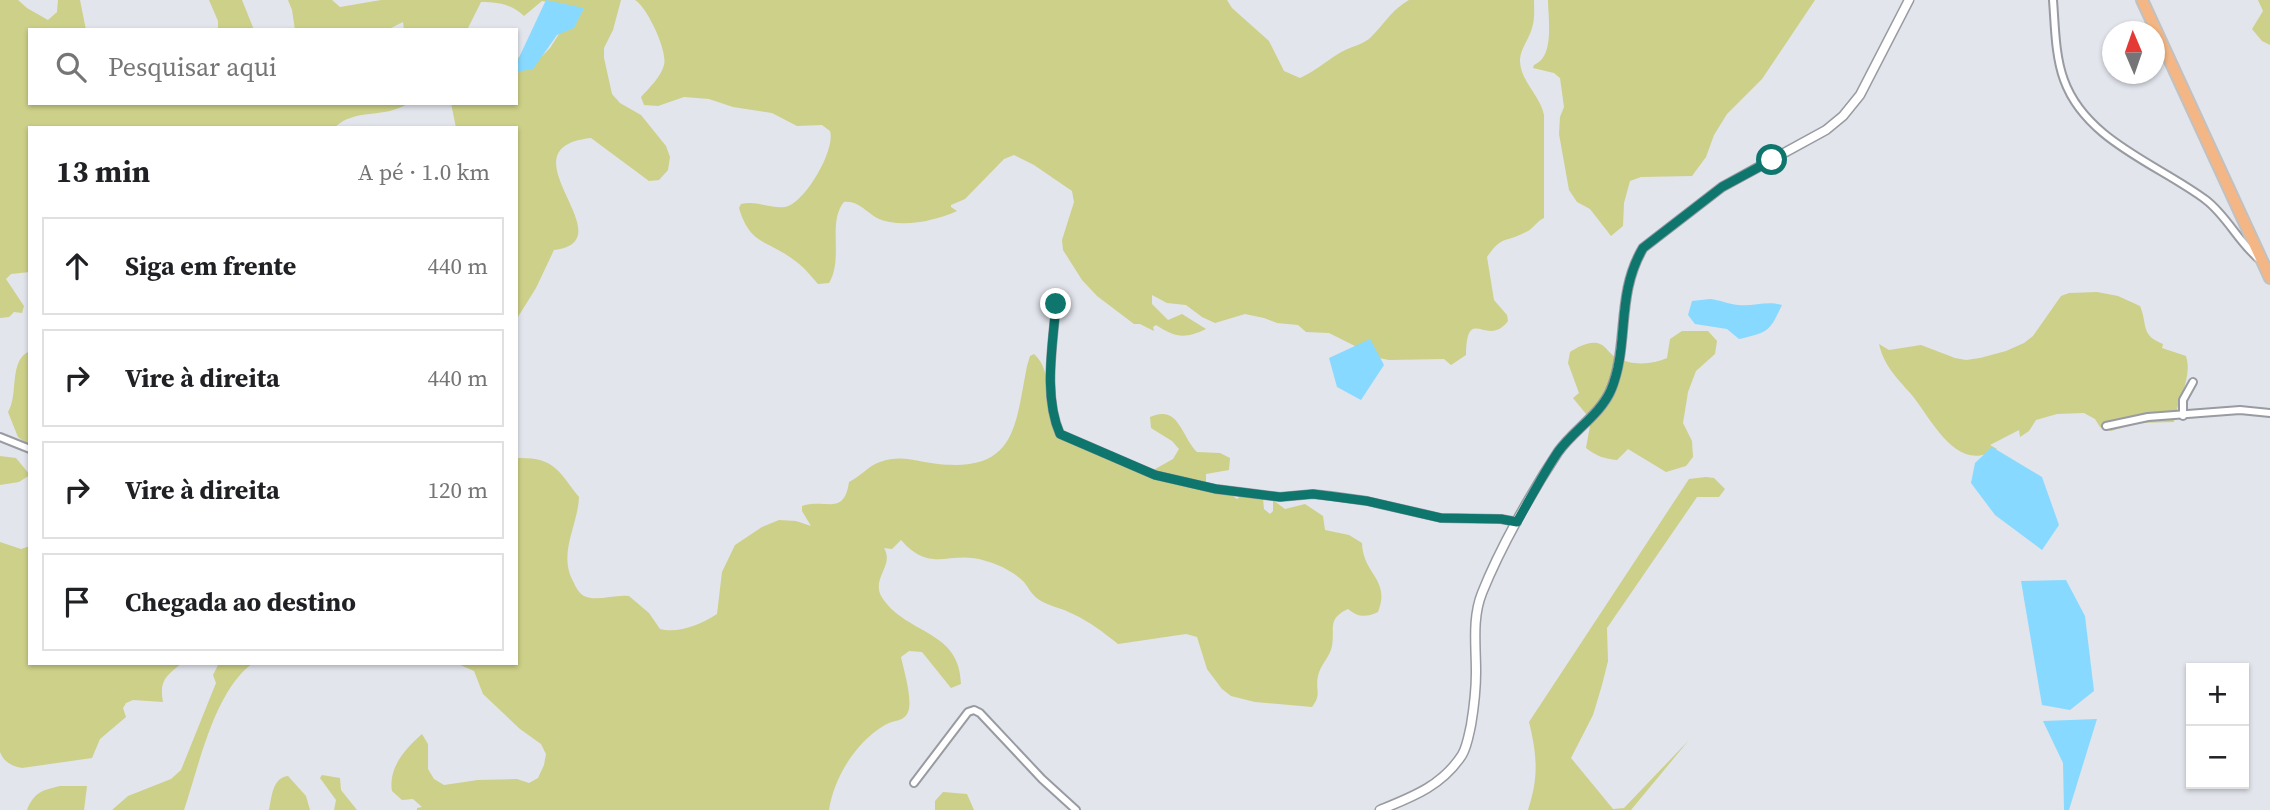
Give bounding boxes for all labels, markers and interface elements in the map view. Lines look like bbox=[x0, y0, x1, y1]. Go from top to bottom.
north arrow bbox=[2102, 21, 2165, 84]
search box bbox=[28, 28, 518, 105]
icon: search bbox=[52, 48, 90, 86]
text: Pesquisar aqui bbox=[108, 49, 277, 85]
route start bbox=[1756, 144, 1787, 175]
text: 13 min bbox=[56, 151, 150, 192]
text: A pé · 1.0 km bbox=[358, 156, 490, 188]
icon: ahead bbox=[58, 247, 96, 285]
text: Siga em frente bbox=[125, 248, 296, 284]
text: 440 m bbox=[427, 250, 488, 282]
route end bbox=[1040, 288, 1071, 319]
icon: right bbox=[58, 359, 96, 397]
text: Vire à direita bbox=[125, 360, 280, 396]
text: 440 m bbox=[427, 362, 488, 394]
icon: right bbox=[58, 471, 96, 509]
text: Vire à direita bbox=[125, 472, 280, 508]
text: 120 m bbox=[427, 474, 488, 506]
icon: arrive bbox=[58, 583, 96, 621]
text: Chegada ao destino bbox=[125, 584, 356, 620]
map controls bbox=[2186, 663, 2249, 789]
button: + bbox=[2186, 663, 2249, 726]
button: − bbox=[2186, 726, 2249, 789]

